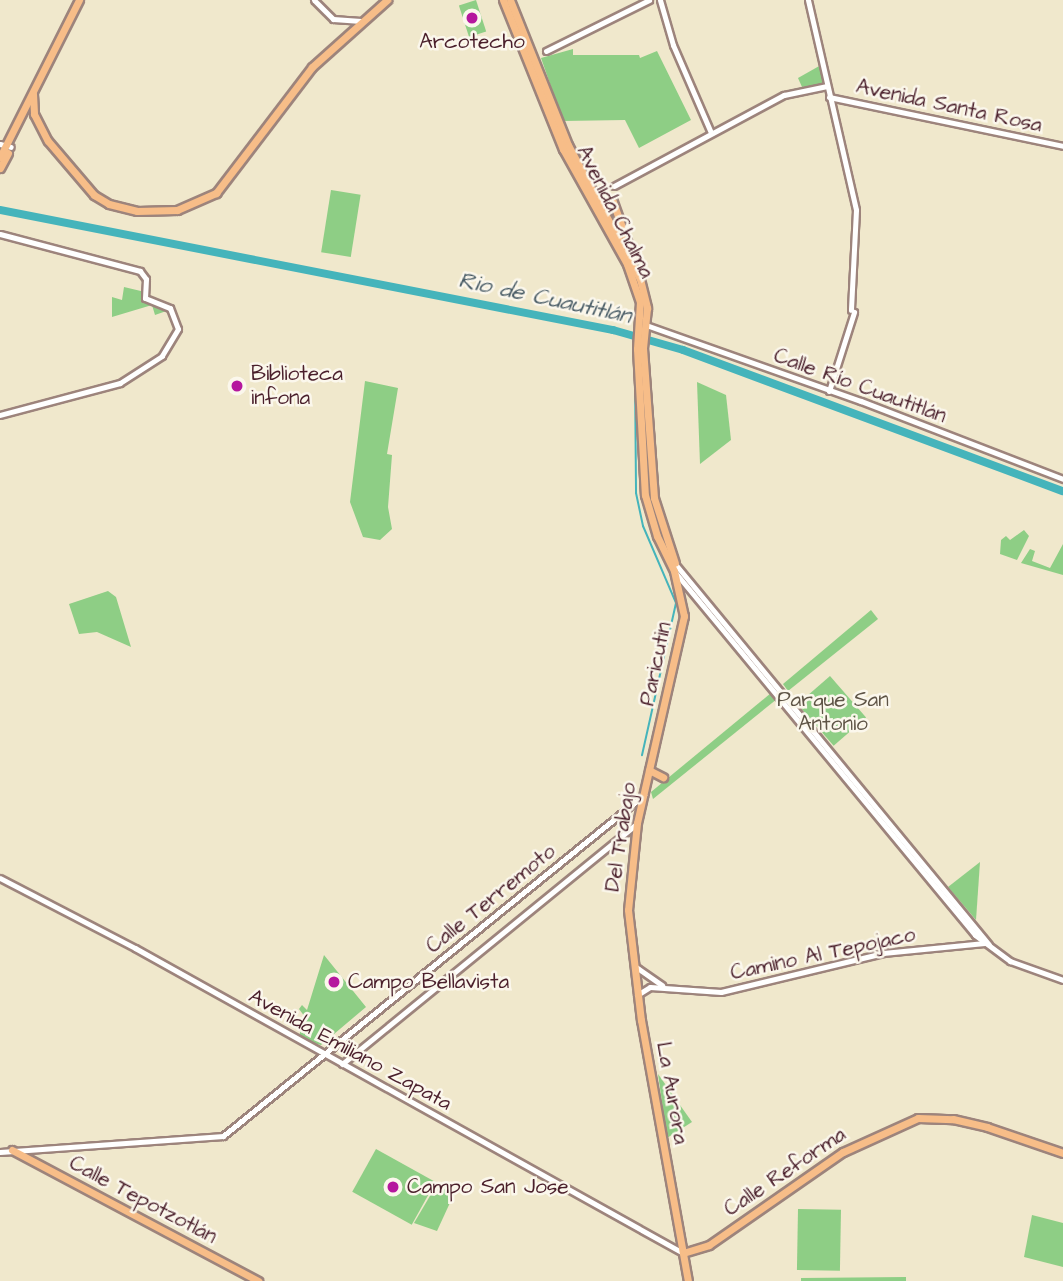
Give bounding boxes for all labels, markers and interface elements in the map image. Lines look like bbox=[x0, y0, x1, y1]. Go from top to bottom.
marker: Arcotecho bbox=[464, 10, 480, 26]
place label: Arcotecho bbox=[419, 29, 525, 55]
street label: Avenida Santa Rosa bbox=[854, 74, 1044, 138]
street label: Avenida Chalma bbox=[571, 141, 659, 283]
water label: Rio de Cuautitlán bbox=[456, 266, 634, 330]
street label: Calle Río Cuautitlán bbox=[770, 343, 950, 429]
place label: Biblioteca infona bbox=[251, 361, 343, 411]
marker: Biblioteca infona bbox=[229, 378, 245, 394]
street label: Paricutin bbox=[635, 620, 677, 708]
park label: Parque San Antonio bbox=[777, 687, 889, 737]
street label: Del Trabajo bbox=[600, 781, 642, 893]
street label: Calle Terremoto bbox=[421, 839, 561, 959]
street label: Camino Al Tepojaco bbox=[728, 922, 918, 986]
place label: Campo Bellavista bbox=[348, 969, 509, 995]
marker: Campo Bellavista bbox=[326, 974, 342, 990]
street label: Avenida Emiliano Zapata bbox=[244, 984, 456, 1116]
street label: La Aurora bbox=[651, 1040, 693, 1146]
street label: Calle Reforma bbox=[719, 1122, 851, 1222]
street label: Calle Tepotzotlán bbox=[65, 1150, 221, 1250]
place label: Campo San Jose bbox=[407, 1174, 569, 1200]
marker: Campo San Jose bbox=[385, 1179, 401, 1195]

